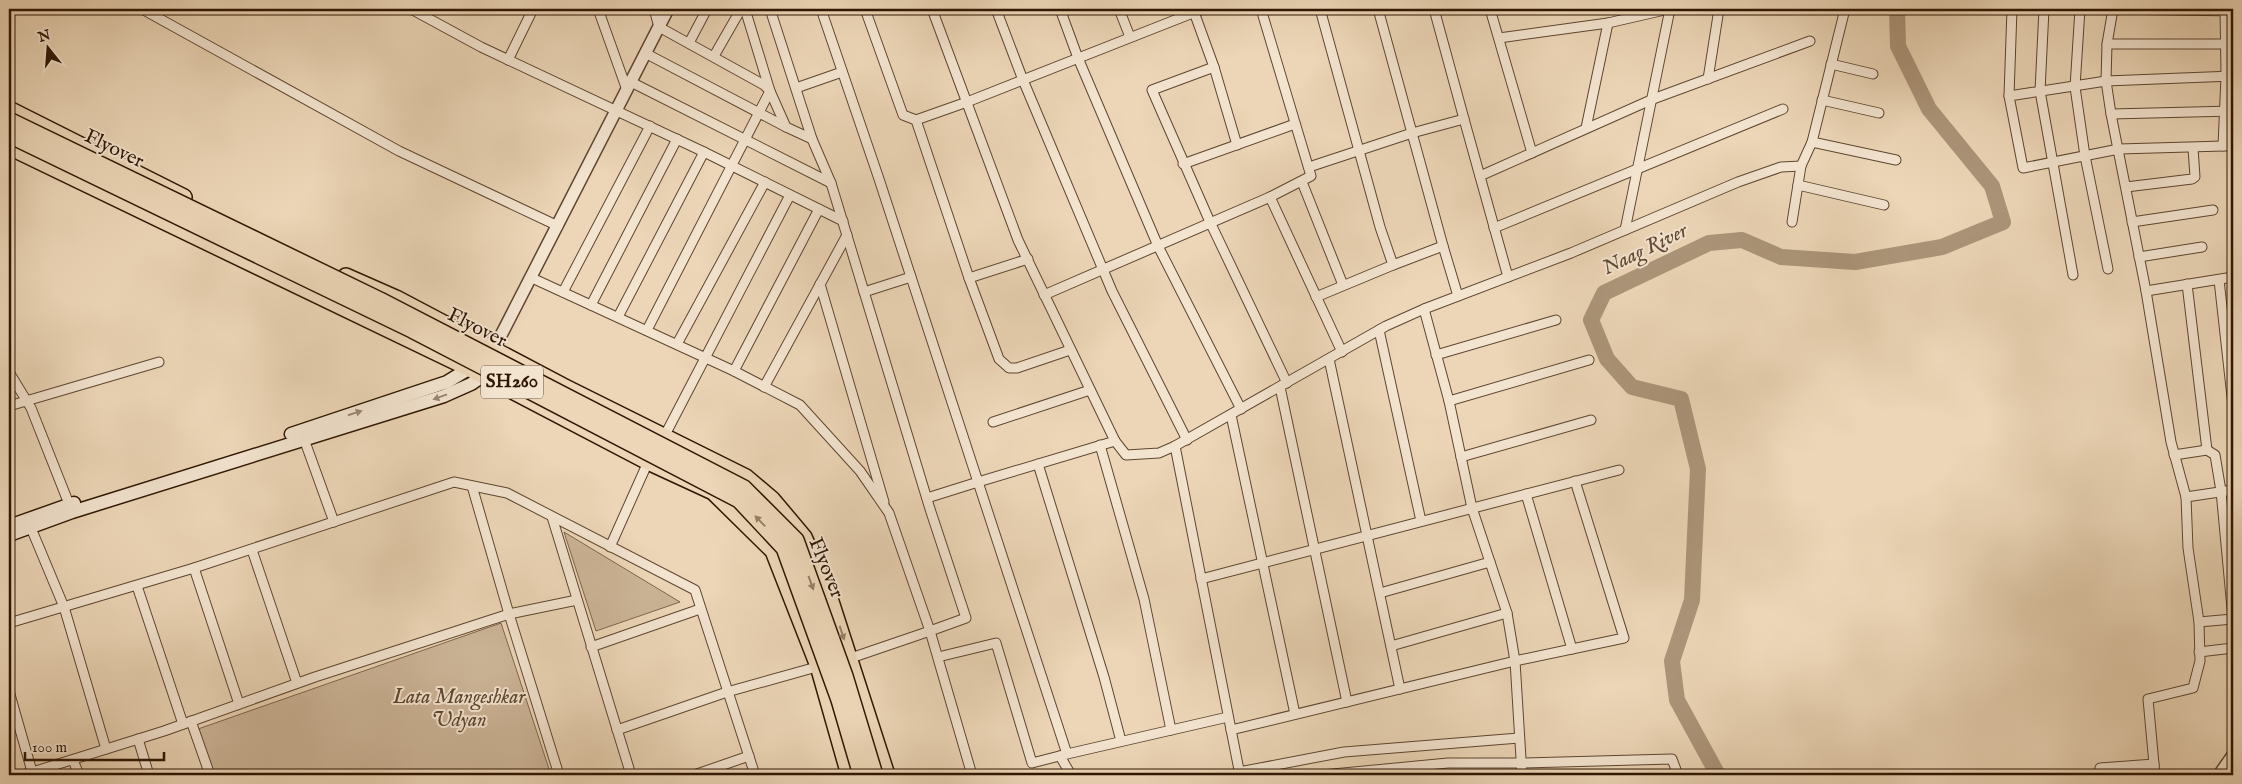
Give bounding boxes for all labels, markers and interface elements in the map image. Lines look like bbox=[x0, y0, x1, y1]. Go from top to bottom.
north arrow bbox=[22, 22, 72, 72]
text: N bbox=[35, 26, 53, 47]
street label: Flyover bbox=[80, 124, 148, 174]
water label: Naag River bbox=[1598, 217, 1693, 282]
street label: Flyover bbox=[443, 303, 511, 354]
road number: SH260 bbox=[481, 366, 543, 398]
one-way arrow bbox=[432, 393, 447, 401]
one-way arrow bbox=[347, 409, 362, 416]
one-way arrow bbox=[754, 516, 766, 528]
street label: Flyover bbox=[803, 534, 850, 603]
one-way arrow bbox=[807, 576, 815, 591]
one-way arrow bbox=[838, 626, 846, 641]
park label: Lata Mangeshkar Udyan bbox=[392, 685, 526, 733]
scale bar bbox=[25, 729, 164, 761]
text: 100 m bbox=[32, 738, 68, 757]

